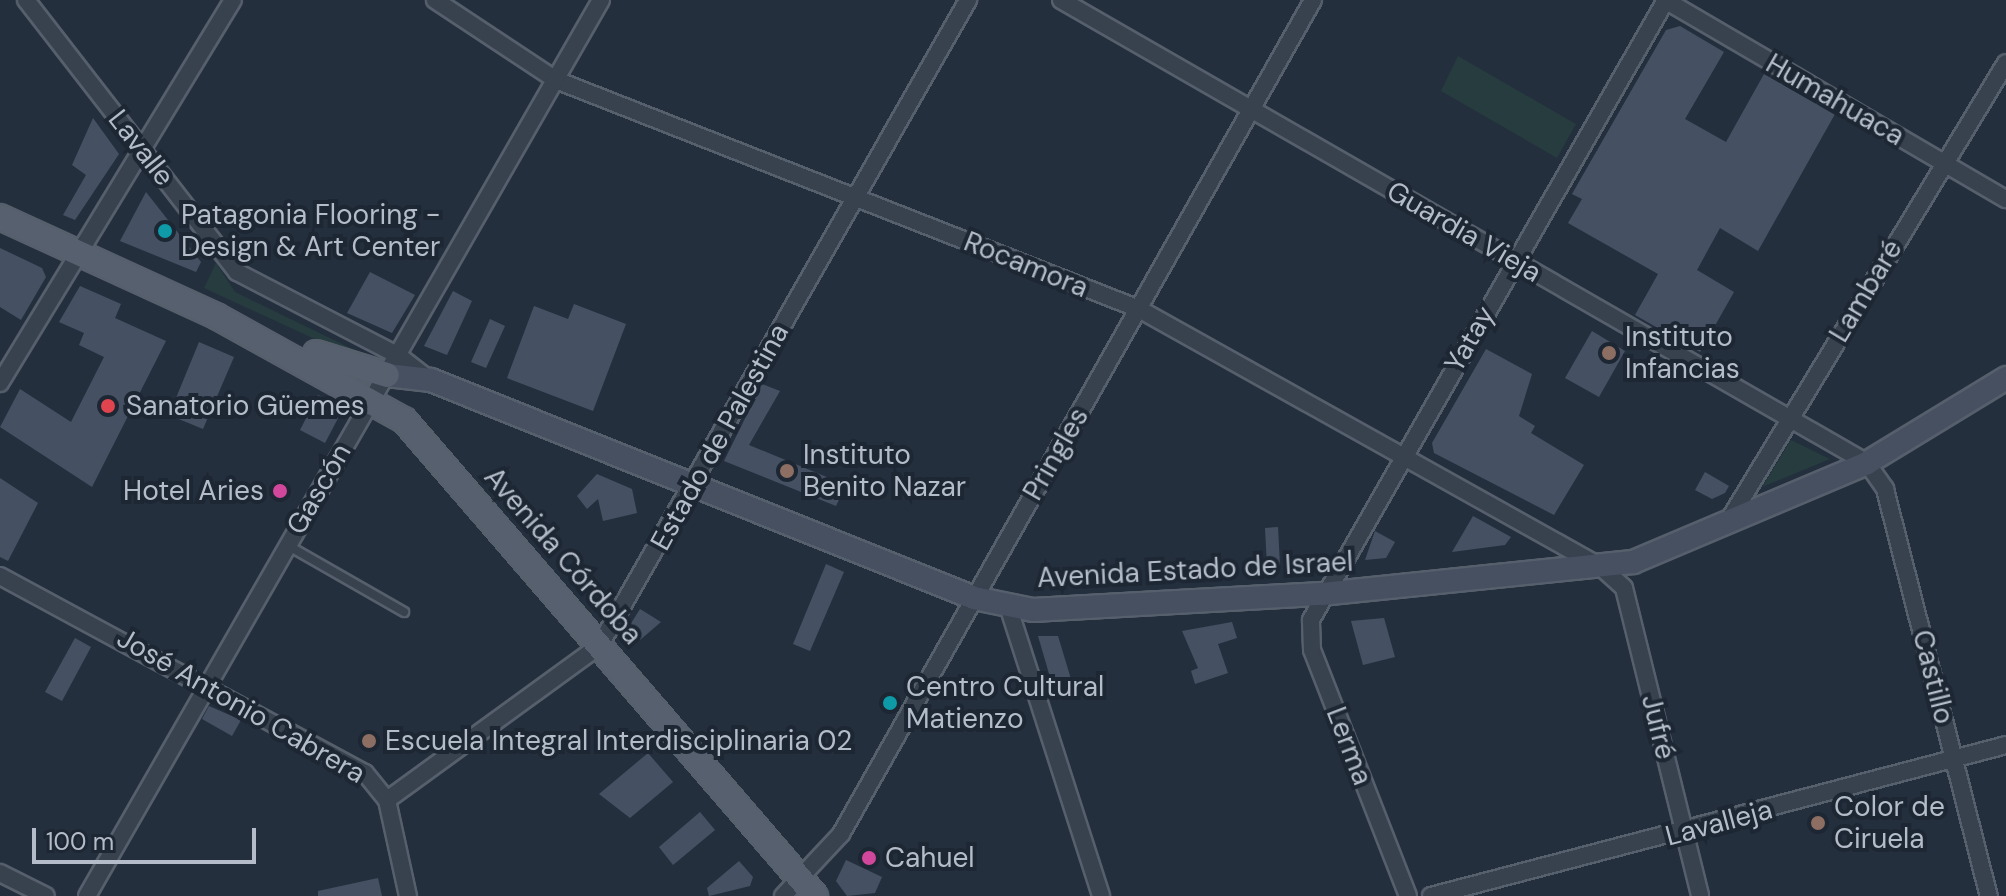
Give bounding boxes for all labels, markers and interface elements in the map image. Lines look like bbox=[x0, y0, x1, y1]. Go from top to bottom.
street label: Humahuaca bbox=[1760, 47, 1910, 153]
street label: Lavalle bbox=[101, 103, 181, 193]
street label: Guardia Vieja bbox=[1381, 174, 1547, 290]
place label: Patagonia Flooring - Design & Art Center bbox=[181, 198, 441, 264]
marker: Patagonia Flooring - Design & Art Center bbox=[156, 222, 174, 240]
street label: Rocamora bbox=[959, 225, 1093, 305]
street label: Lambaré bbox=[1822, 234, 1910, 348]
street label: Yatay bbox=[1438, 300, 1502, 378]
street label: Estado de Palestina bbox=[644, 318, 796, 556]
place label: Instituto Infancias bbox=[1625, 320, 1740, 386]
marker: Instituto Infancias bbox=[1600, 344, 1618, 362]
place label: Sanatorio Güemes bbox=[126, 389, 365, 423]
marker: Sanatorio Güemes bbox=[97, 395, 119, 417]
street label: Pringles bbox=[1016, 402, 1096, 506]
street label: Gascón bbox=[280, 438, 358, 540]
place label: Instituto Benito Nazar bbox=[803, 438, 966, 504]
street label: Avenida Córdoba bbox=[477, 461, 649, 651]
marker: Instituto Benito Nazar bbox=[778, 462, 796, 480]
place label: Hotel Aries bbox=[123, 474, 264, 508]
marker: Hotel Aries bbox=[271, 482, 289, 500]
street label: Avenida Estado de Israel bbox=[1036, 545, 1354, 595]
street label: José Antonio Cabrera bbox=[111, 621, 371, 791]
street label: Castillo bbox=[1905, 627, 1961, 727]
place label: Centro Cultural Matienzo bbox=[906, 670, 1104, 736]
street label: Jufré bbox=[1634, 691, 1682, 763]
marker: Centro Cultural Matienzo bbox=[881, 694, 899, 712]
street label: Lerma bbox=[1319, 702, 1379, 790]
place label: Escuela Integral Interdisciplinaria 02 bbox=[385, 724, 852, 758]
marker: Escuela Integral Interdisciplinaria 02 bbox=[360, 732, 378, 750]
place label: Color de Ciruela bbox=[1834, 790, 1945, 856]
street label: Lavalleja bbox=[1662, 793, 1776, 853]
scale bar bbox=[36, 812, 260, 862]
marker: Color de Ciruela bbox=[1809, 814, 1827, 832]
text: 100 m bbox=[46, 826, 114, 857]
place label: Cahuel bbox=[885, 841, 975, 875]
marker: Cahuel bbox=[860, 849, 878, 867]

